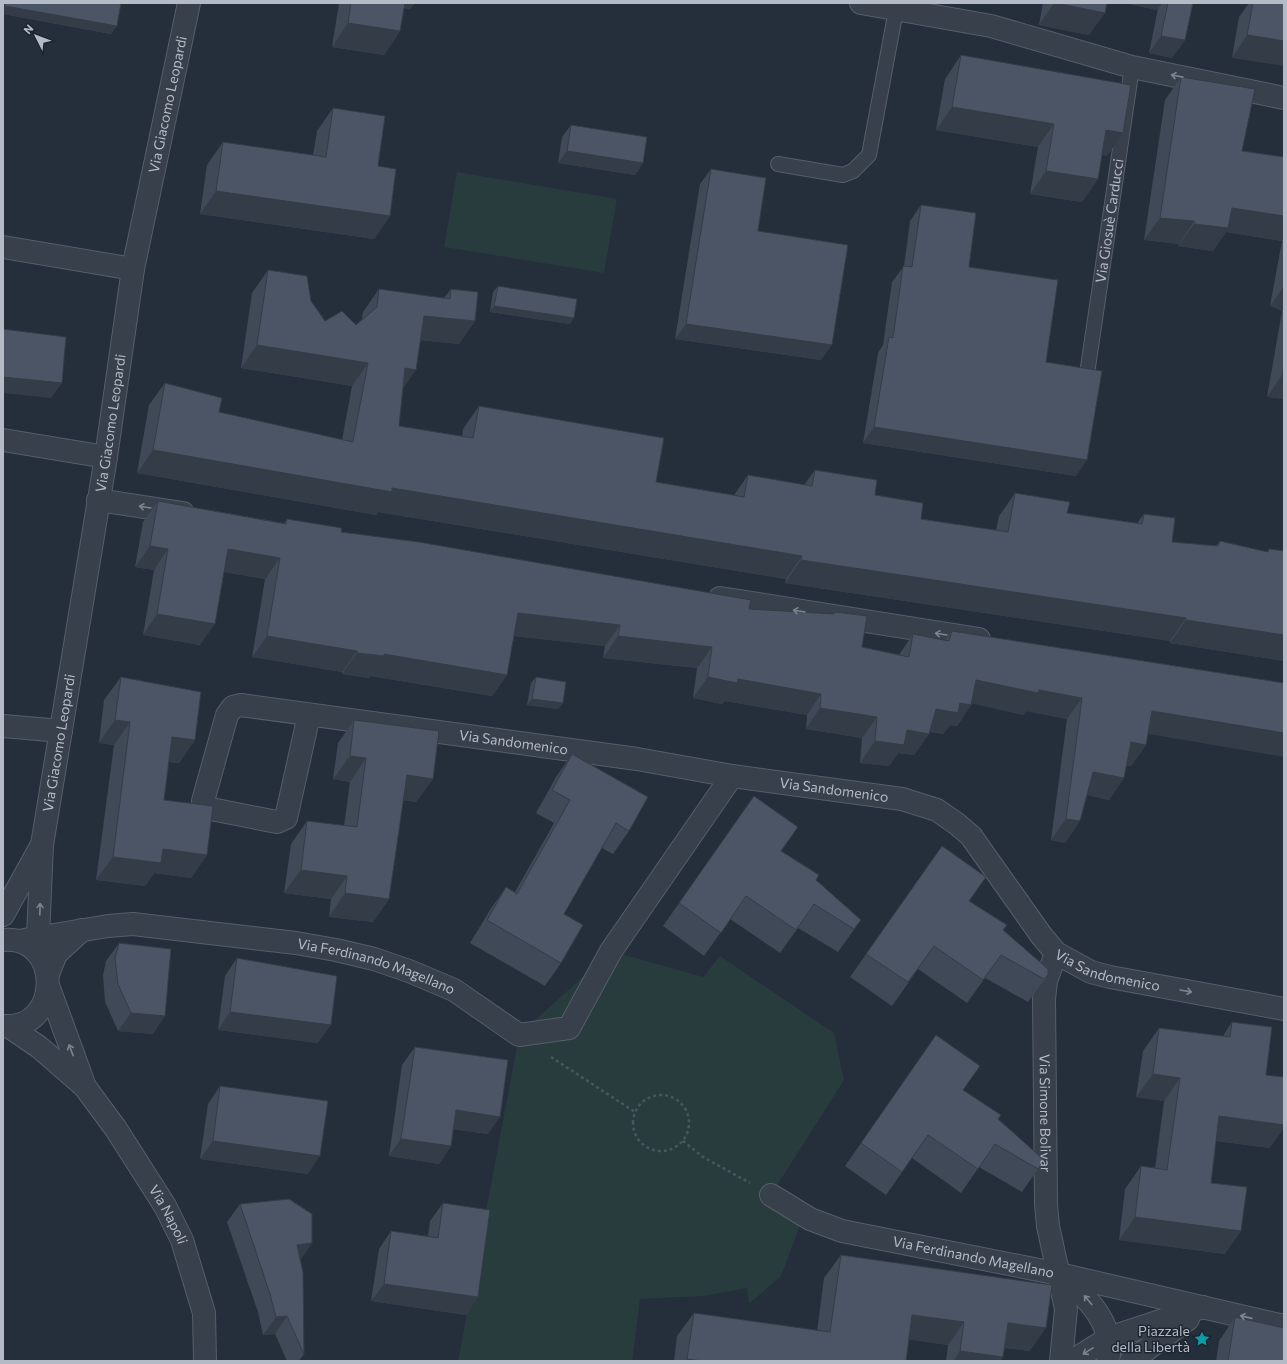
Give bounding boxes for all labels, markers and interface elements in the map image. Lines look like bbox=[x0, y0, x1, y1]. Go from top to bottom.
north arrow bbox=[16, 16, 56, 56]
text: N bbox=[21, 22, 36, 36]
street label: Via Giacomo Leopardi bbox=[144, 34, 190, 174]
one-way arrow bbox=[1171, 72, 1184, 80]
street label: Via Giosuè Carducci bbox=[1091, 157, 1126, 284]
street label: Via Giacomo Leopardi bbox=[91, 353, 129, 493]
one-way arrow bbox=[139, 503, 152, 511]
one-way arrow bbox=[793, 607, 806, 615]
one-way arrow bbox=[935, 629, 948, 637]
street label: Via Giacomo Leopardi bbox=[39, 673, 78, 813]
street label: Via Sandomenico bbox=[458, 726, 569, 758]
street label: Via Sandomenico bbox=[778, 774, 890, 805]
one-way arrow bbox=[36, 903, 44, 916]
street label: Via Ferdinando Magellano bbox=[296, 934, 458, 997]
street label: Via Sandomenico bbox=[1052, 945, 1161, 994]
one-way arrow bbox=[1179, 987, 1192, 995]
one-way arrow bbox=[67, 1045, 75, 1057]
street label: Via Simone Bolivar bbox=[1037, 1054, 1055, 1173]
street label: Via Napoli bbox=[146, 1181, 192, 1246]
street label: Via Ferdinando Magellano bbox=[891, 1232, 1056, 1281]
one-way arrow bbox=[1083, 1295, 1092, 1306]
one-way arrow bbox=[1240, 1313, 1253, 1320]
place label: Piazzale della Libertà bbox=[1112, 1322, 1190, 1355]
place icon: Piazzale della Libertà bbox=[1193, 1330, 1211, 1348]
one-way arrow bbox=[1082, 1347, 1094, 1355]

